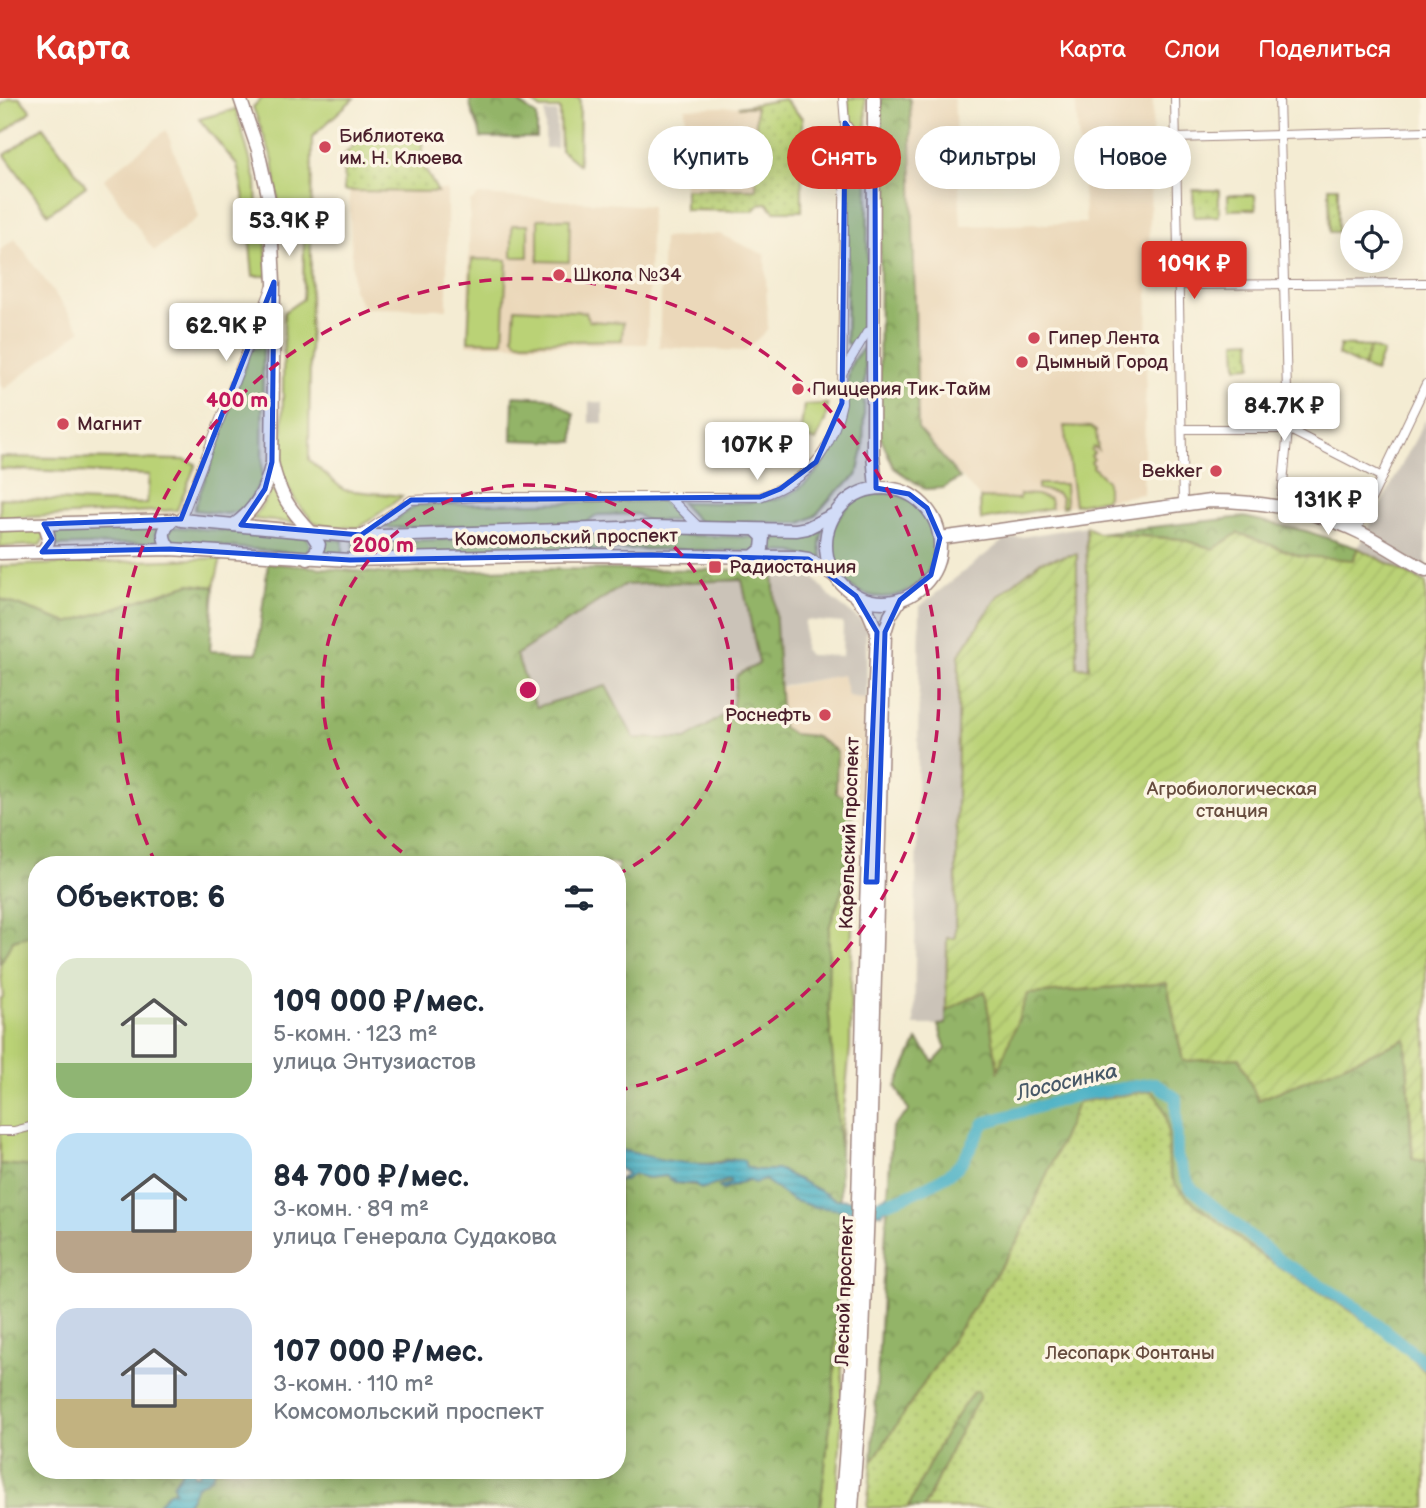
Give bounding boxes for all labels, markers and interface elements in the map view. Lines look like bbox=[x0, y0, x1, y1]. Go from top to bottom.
text: Карта bbox=[35, 29, 130, 69]
text: Карта bbox=[1059, 35, 1126, 64]
text: Слои bbox=[1164, 35, 1220, 64]
text: Поделиться bbox=[1258, 35, 1391, 64]
place label: Библиотека им. Н. Клюева bbox=[339, 125, 463, 170]
chip: Купить bbox=[648, 126, 773, 189]
chip: Снять bbox=[787, 126, 901, 189]
chip: Фильтры bbox=[915, 126, 1060, 189]
chip: Новое bbox=[1074, 126, 1191, 189]
marker: Библиотека им. Н. Клюева bbox=[317, 139, 333, 155]
pin: 53.9K ₽ bbox=[224, 198, 354, 258]
text: 53.9K ₽ bbox=[249, 207, 329, 235]
map controls bbox=[1340, 210, 1403, 273]
button: locate bbox=[1340, 210, 1403, 273]
pin: 109K ₽ bbox=[1137, 242, 1251, 301]
text: 109K ₽ bbox=[1158, 250, 1230, 278]
place label: Школа №34 bbox=[573, 264, 682, 287]
marker: Школа №34 bbox=[551, 267, 567, 283]
pin: 62.9K ₽ bbox=[161, 303, 291, 363]
text: 62.9K ₽ bbox=[185, 312, 267, 340]
place label: Гипер Лента bbox=[1048, 327, 1160, 350]
marker: Гипер Лента bbox=[1026, 330, 1042, 346]
place label: Дымный Город bbox=[1036, 351, 1169, 374]
marker: Дымный Город bbox=[1014, 354, 1030, 370]
place label: Пиццерия Тик-Тайм bbox=[812, 378, 991, 401]
marker: Пиццерия Тик-Тайм bbox=[790, 381, 806, 397]
pin: 84.7K ₽ bbox=[1219, 384, 1349, 443]
text: 400 m bbox=[206, 388, 268, 413]
text: 84.7K ₽ bbox=[1244, 392, 1324, 420]
place label: Магнит bbox=[77, 413, 142, 436]
marker: Магнит bbox=[55, 416, 71, 432]
pin: 107K ₽ bbox=[700, 422, 814, 482]
text: 107K ₽ bbox=[721, 431, 793, 459]
place label: Bekker bbox=[1141, 460, 1203, 483]
marker: Bekker bbox=[1208, 463, 1224, 479]
pin: 131K ₽ bbox=[1271, 478, 1385, 537]
text: 131K ₽ bbox=[1294, 486, 1362, 514]
street label: Комсомольский проспект bbox=[454, 525, 678, 551]
text: 200 m bbox=[352, 533, 414, 558]
place label: Радиостанция bbox=[729, 556, 856, 579]
marker: Радиостанция bbox=[707, 559, 723, 575]
centre of rings bbox=[516, 678, 540, 702]
place label: Роснефть bbox=[725, 704, 812, 727]
marker: Роснефть bbox=[817, 707, 833, 723]
street label: Карельский проспект bbox=[835, 736, 865, 930]
park label: Агробиологическая станция bbox=[1146, 778, 1317, 823]
icon: filters bbox=[560, 879, 598, 917]
text: Объектов: 6 bbox=[56, 880, 225, 916]
text: 109 000 ₽/мес. bbox=[273, 984, 484, 1020]
icon: home bbox=[112, 986, 196, 1070]
text: 5-комн. · 123 m² bbox=[273, 1020, 437, 1048]
text: улица Энтузиастов bbox=[273, 1048, 476, 1076]
water label: Лососинка bbox=[1012, 1058, 1120, 1106]
text: 84 700 ₽/мес. bbox=[273, 1159, 469, 1195]
icon: home bbox=[112, 1161, 196, 1245]
text: 3-комн. · 89 m² bbox=[273, 1195, 429, 1223]
street label: Лесной проспект bbox=[831, 1215, 859, 1367]
text: улица Генерала Судакова bbox=[273, 1223, 557, 1251]
text: 107 000 ₽/мес. bbox=[273, 1334, 483, 1370]
icon: home bbox=[112, 1336, 196, 1420]
park label: Лесопарк Фонтаны bbox=[1044, 1342, 1215, 1365]
text: 3-комн. · 110 m² bbox=[273, 1370, 434, 1398]
text: Комсомольский проспект bbox=[273, 1398, 544, 1426]

